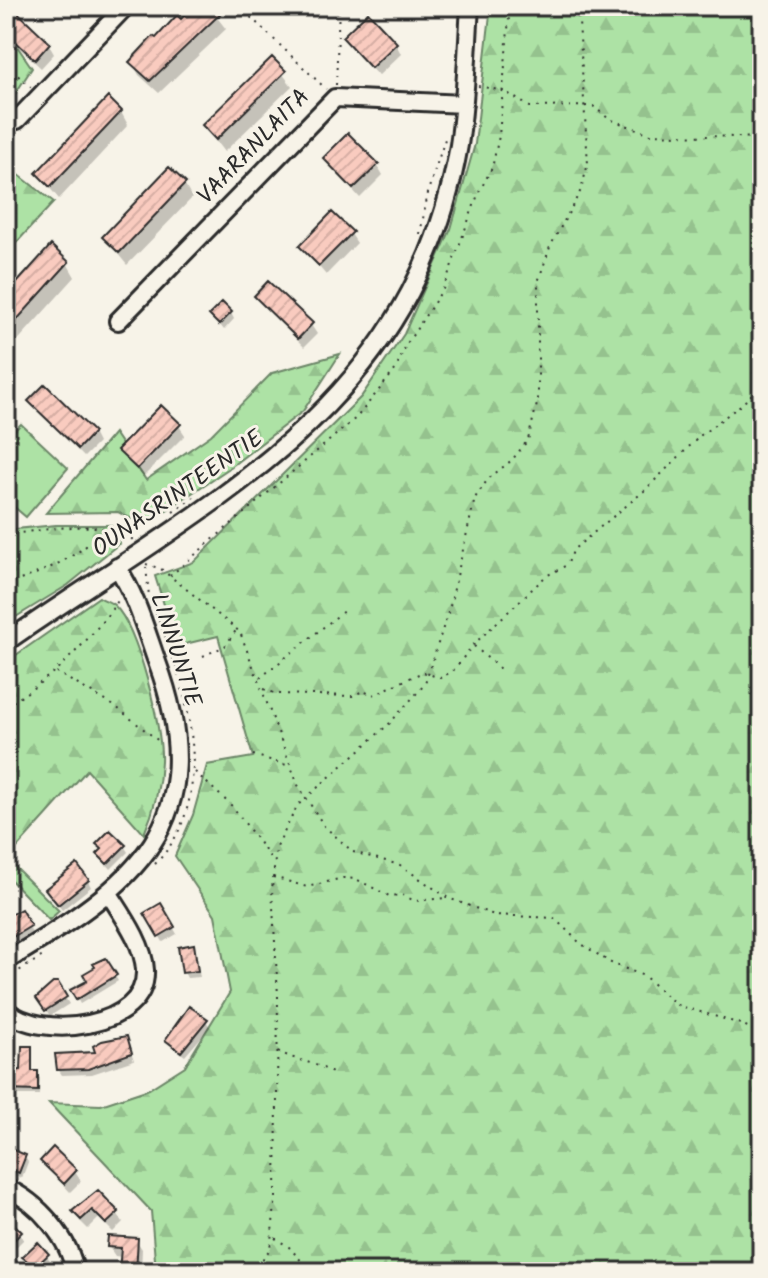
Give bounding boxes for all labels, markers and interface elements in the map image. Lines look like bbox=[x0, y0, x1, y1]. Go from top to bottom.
street label: VAARANLAITA bbox=[188, 80, 320, 214]
street label: OUNASRINTEENTIE bbox=[84, 420, 273, 568]
street label: LINNUNTIE bbox=[138, 588, 212, 713]

